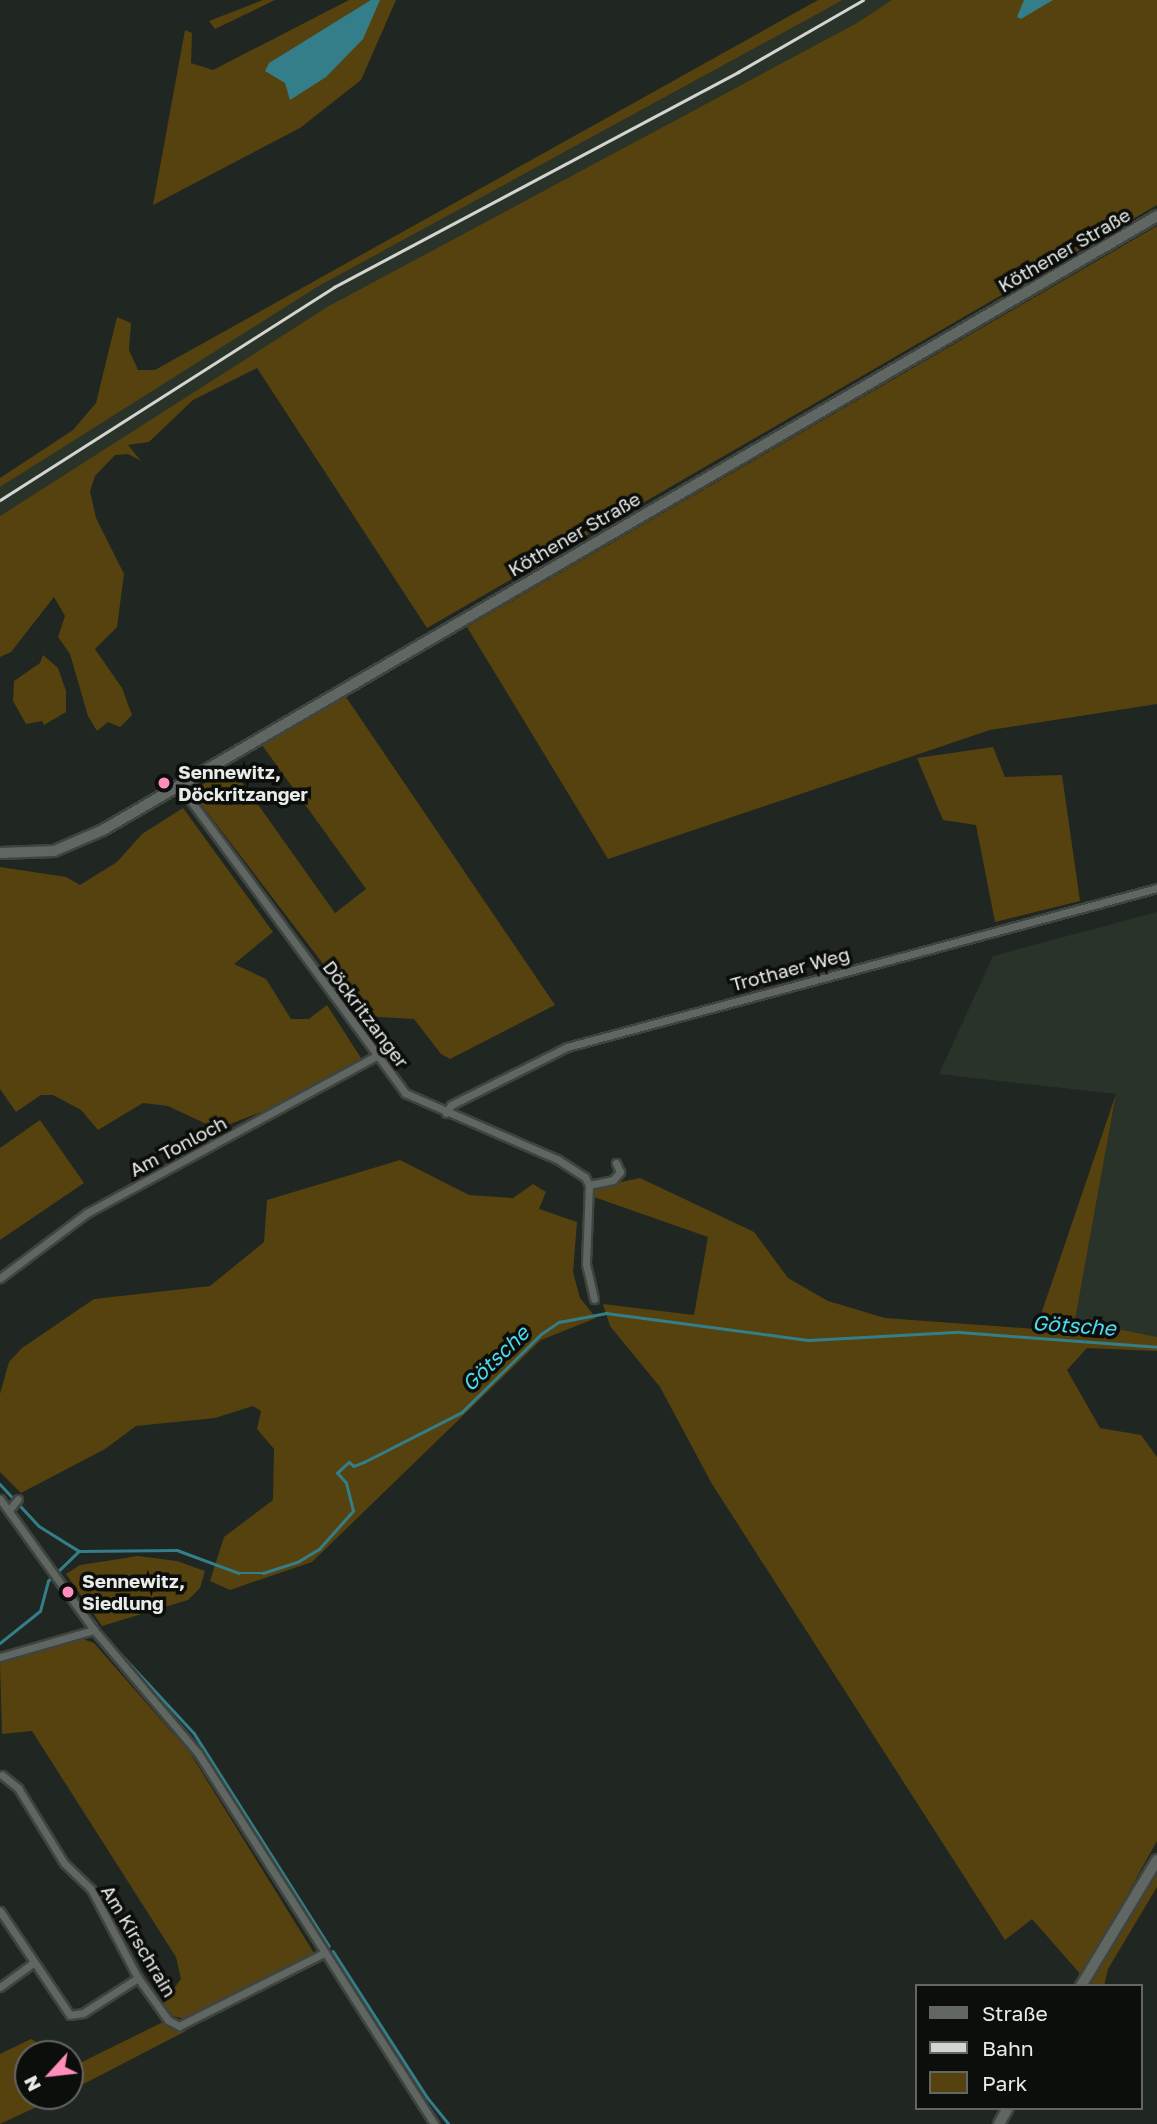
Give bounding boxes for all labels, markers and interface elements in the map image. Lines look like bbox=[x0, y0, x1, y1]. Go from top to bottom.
street label: Köthener Straße bbox=[994, 203, 1134, 297]
street label: Köthener Straße bbox=[504, 487, 644, 581]
place label: Sennewitz, Döckritzanger bbox=[178, 761, 308, 805]
marker: Sennewitz, Döckritzanger bbox=[156, 775, 172, 791]
street label: Trothaer Weg bbox=[728, 942, 852, 996]
street label: Döckritzanger bbox=[318, 956, 414, 1072]
street label: Am Tonloch bbox=[126, 1111, 230, 1181]
water label: Götsche bbox=[1031, 1310, 1117, 1340]
water label: Götsche bbox=[456, 1320, 534, 1396]
place label: Sennewitz, Siedlung bbox=[82, 1570, 185, 1614]
marker: Sennewitz, Siedlung bbox=[60, 1584, 76, 1600]
street label: Am Kirschrain bbox=[97, 1881, 181, 2001]
legend bbox=[916, 1984, 1143, 2110]
text: Straße bbox=[982, 2000, 1048, 2026]
text: Bahn bbox=[982, 2035, 1034, 2061]
north arrow bbox=[14, 2040, 84, 2110]
text: Park bbox=[982, 2070, 1027, 2096]
text: N bbox=[18, 2072, 45, 2096]

